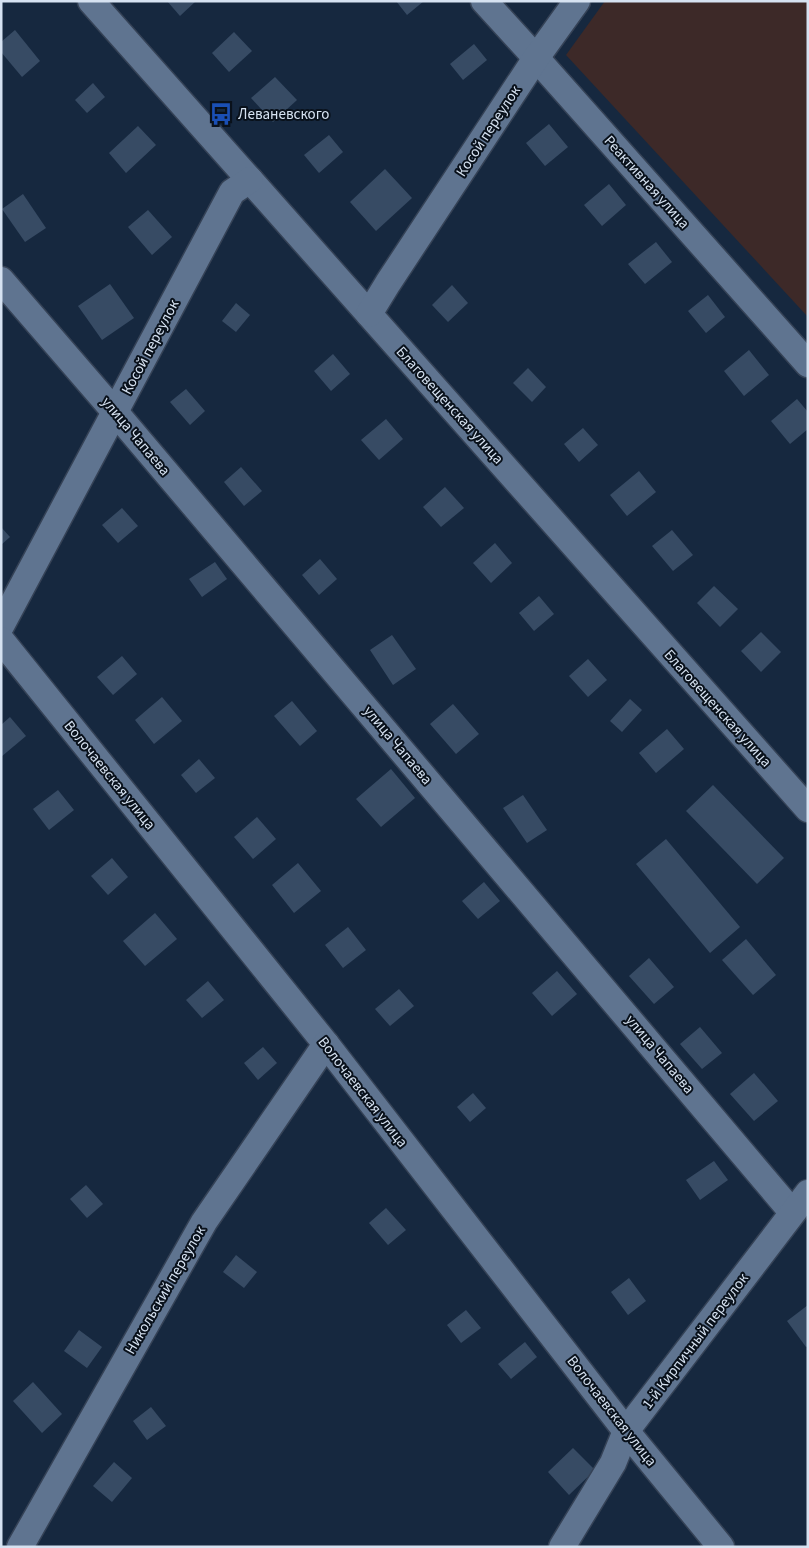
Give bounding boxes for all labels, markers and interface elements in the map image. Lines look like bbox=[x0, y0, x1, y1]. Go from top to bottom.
street label: Косой переулок bbox=[451, 81, 526, 181]
bus stop icon: Леваневского bbox=[208, 101, 234, 127]
place label: Леваневского bbox=[238, 104, 329, 125]
street label: Реактивная улица bbox=[599, 131, 694, 234]
street label: Косой переулок bbox=[117, 296, 185, 398]
street label: Благовещенская улица bbox=[391, 342, 508, 469]
street label: улица Чапаева bbox=[96, 392, 175, 480]
street label: Благовещенская улица bbox=[659, 645, 776, 772]
street label: улица Чапаева bbox=[358, 701, 437, 789]
street label: Волочаевская улица bbox=[59, 716, 160, 834]
street label: улица Чапаева bbox=[620, 1010, 699, 1098]
street label: Волочаевская улица bbox=[313, 1033, 412, 1152]
street label: Никольский переулок bbox=[120, 1222, 211, 1358]
street label: 1-й Кирпичный переулок bbox=[637, 1268, 754, 1414]
street label: Волочаевская улица bbox=[562, 1352, 661, 1471]

